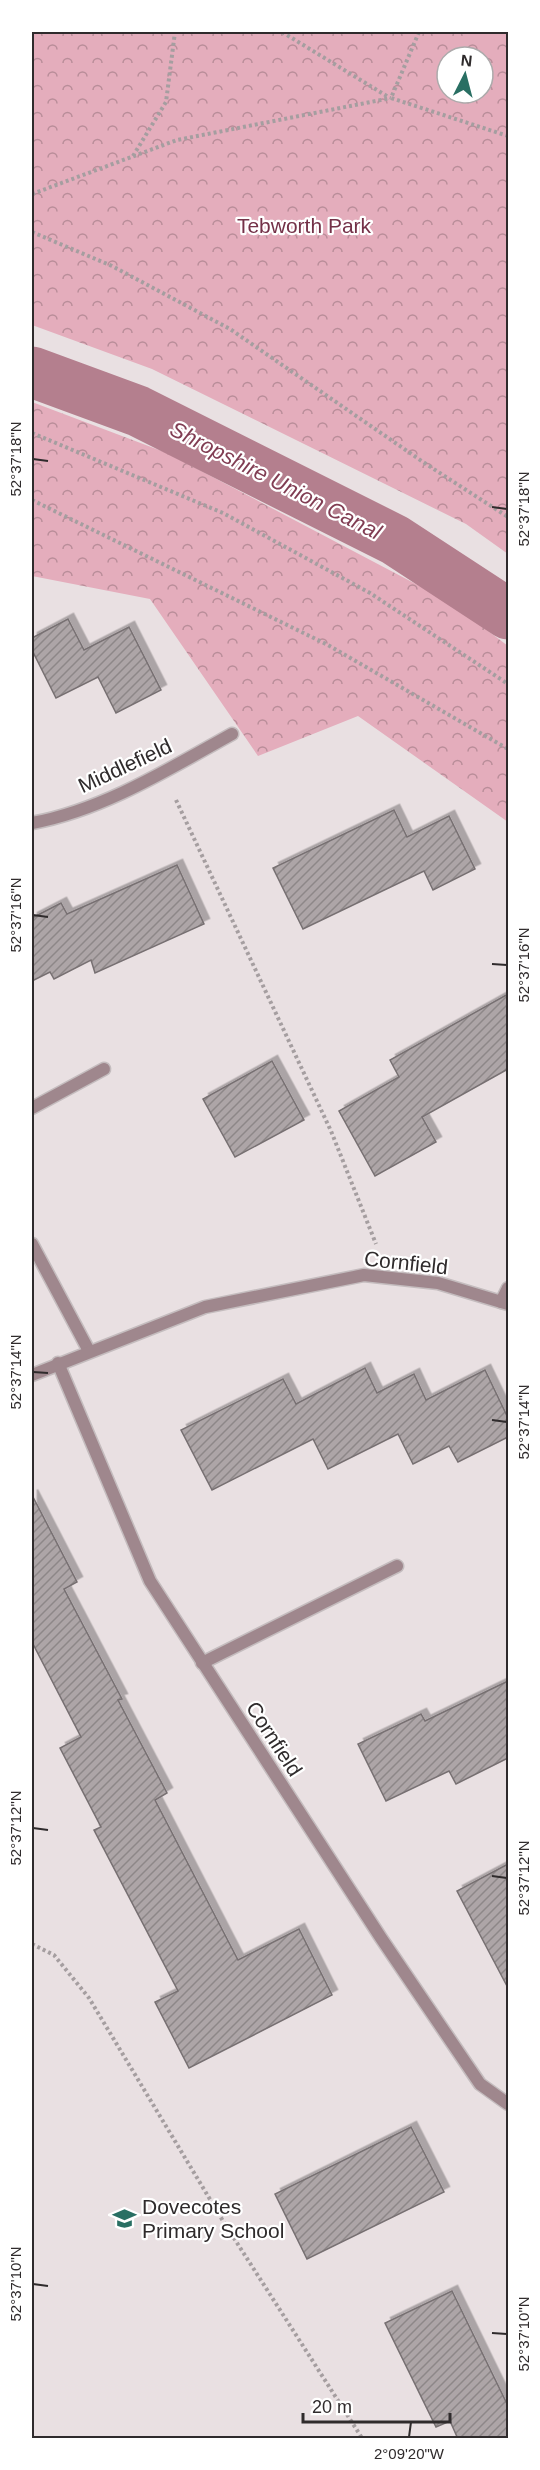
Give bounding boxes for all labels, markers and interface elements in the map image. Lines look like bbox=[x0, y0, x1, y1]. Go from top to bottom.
north arrow bbox=[435, 45, 495, 105]
text: N bbox=[460, 52, 473, 70]
park label: Tebworth Park bbox=[237, 214, 372, 237]
water label: Shropshire Union Canal bbox=[166, 416, 386, 545]
text: 52°37'18"N bbox=[7, 421, 24, 497]
text: 52°37'18"N bbox=[515, 471, 532, 547]
street label: Middlefield bbox=[74, 734, 175, 797]
text: 52°37'16"N bbox=[7, 877, 24, 953]
text: 52°37'16"N bbox=[515, 927, 532, 1003]
street label: Cornfield bbox=[363, 1247, 449, 1278]
text: 52°37'14"N bbox=[7, 1334, 24, 1410]
text: 52°37'14"N bbox=[515, 1384, 532, 1460]
street label: Cornfield bbox=[242, 1697, 307, 1780]
text: 52°37'12"N bbox=[7, 1790, 24, 1866]
text: 52°37'12"N bbox=[515, 1840, 532, 1916]
place label: Dovecotes Primary School bbox=[142, 2195, 284, 2242]
school or university icon: Dovecotes Primary School bbox=[111, 2206, 137, 2232]
text: 52°37'10"N bbox=[7, 2246, 24, 2322]
text: 52°37'10"N bbox=[515, 2296, 532, 2372]
scale bar bbox=[303, 2386, 450, 2424]
text: 20 m bbox=[312, 2397, 352, 2417]
text: 2°09'20"W bbox=[374, 2445, 445, 2462]

